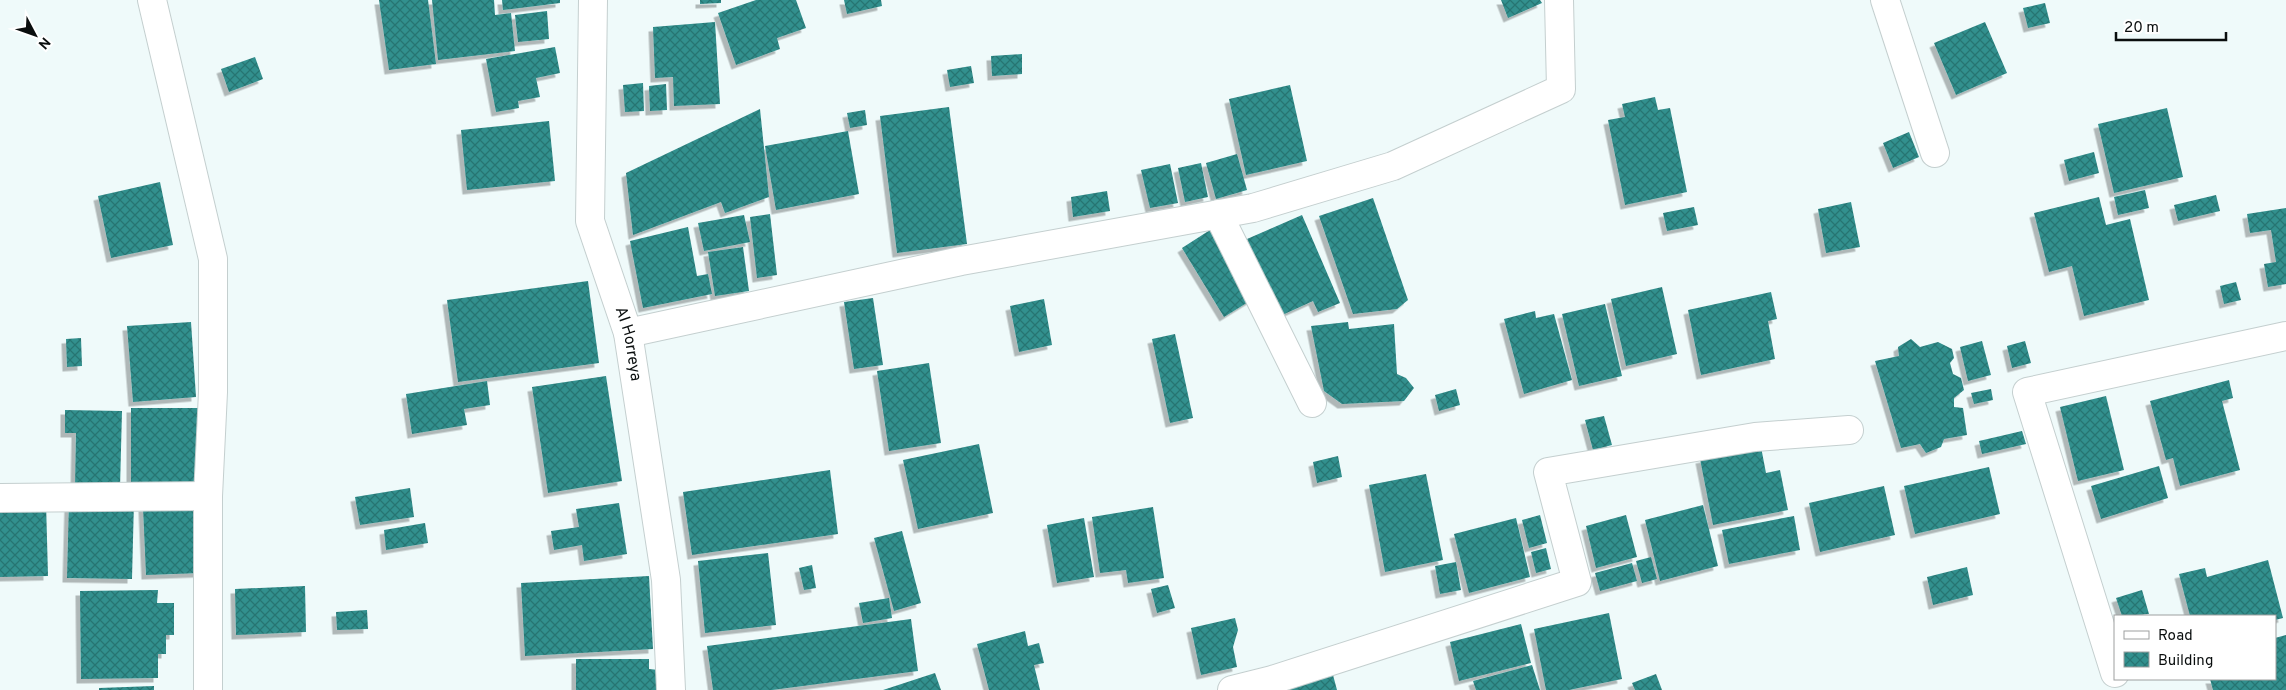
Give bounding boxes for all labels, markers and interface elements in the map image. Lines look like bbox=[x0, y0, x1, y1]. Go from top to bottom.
north arrow bbox=[10, 10, 60, 60]
scale bar bbox=[2116, 10, 2226, 42]
text: 20 m bbox=[2124, 19, 2159, 38]
text: N bbox=[34, 33, 53, 52]
street label: Al Horreya bbox=[610, 304, 645, 383]
legend bbox=[2114, 615, 2276, 680]
text: Road bbox=[2158, 627, 2193, 646]
text: Building bbox=[2158, 652, 2213, 671]

